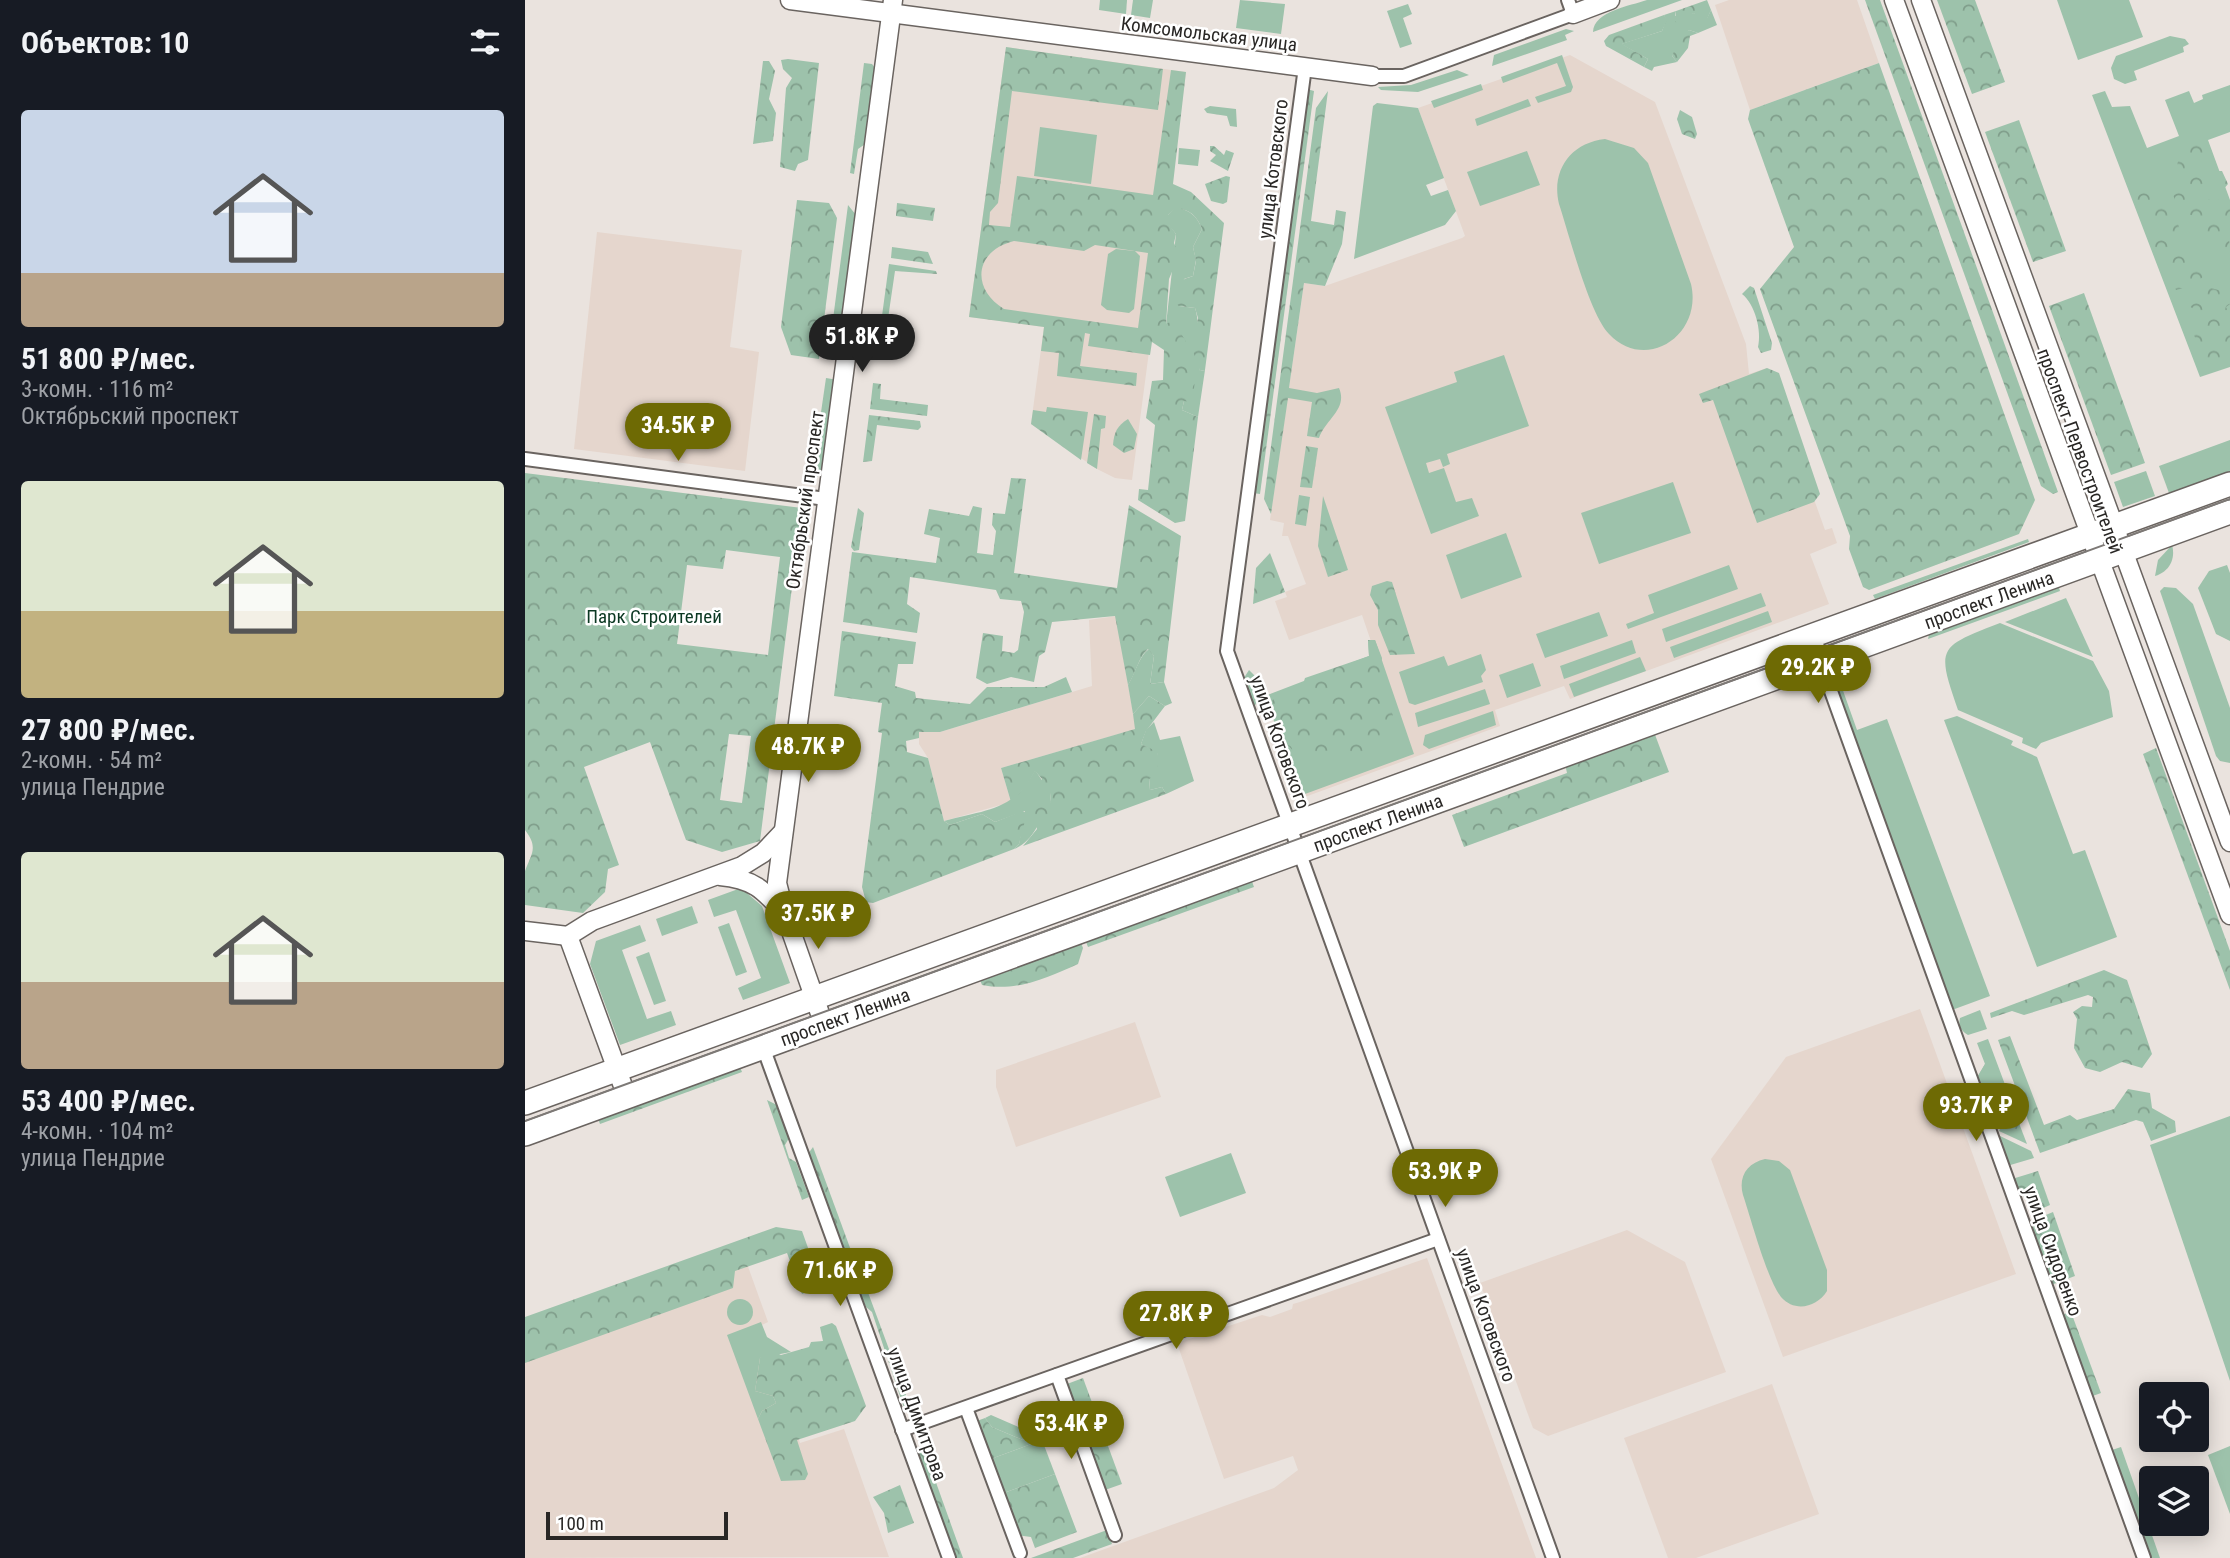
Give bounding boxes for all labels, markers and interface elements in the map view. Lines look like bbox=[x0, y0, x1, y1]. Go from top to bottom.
street label: Комсомольская улица bbox=[1120, 12, 1298, 56]
icon: filters bbox=[466, 23, 504, 61]
text: Объектов: 10 bbox=[21, 25, 189, 60]
street label: улица Котовского bbox=[1253, 98, 1293, 240]
icon: home bbox=[200, 155, 326, 281]
pin: 51.8K ₽ bbox=[797, 314, 927, 374]
text: 51.8K ₽ bbox=[825, 323, 899, 350]
text: 51 800 ₽/мес. bbox=[21, 341, 196, 376]
street label: проспект Первостроителей bbox=[2032, 345, 2128, 557]
text: 3-комн. · 116 m² bbox=[21, 376, 173, 403]
text: Октябрьский проспект bbox=[21, 403, 239, 430]
pin: 34.5K ₽ bbox=[613, 404, 743, 463]
street label: Октябрьский проспект bbox=[781, 409, 829, 591]
text: 34.5K ₽ bbox=[641, 412, 715, 439]
icon: home bbox=[200, 526, 326, 652]
street label: проспект Ленина bbox=[1921, 566, 2057, 634]
park label: Парк Строителей bbox=[586, 605, 722, 628]
pin: 29.2K ₽ bbox=[1753, 646, 1883, 705]
text: 29.2K ₽ bbox=[1781, 654, 1855, 681]
street label: улица Котовского bbox=[1245, 672, 1315, 812]
text: 27 800 ₽/мес. bbox=[21, 712, 196, 747]
pin: 48.7K ₽ bbox=[743, 724, 873, 784]
text: 48.7K ₽ bbox=[771, 733, 845, 760]
text: 2-комн. · 54 m² bbox=[21, 747, 162, 774]
text: улица Пендрие bbox=[21, 774, 165, 801]
street label: проспект Ленина bbox=[1310, 789, 1446, 857]
pin: 37.5K ₽ bbox=[753, 892, 883, 951]
icon: home bbox=[200, 897, 326, 1023]
text: 37.5K ₽ bbox=[781, 900, 855, 927]
street label: проспект Ленина bbox=[777, 983, 913, 1051]
text: 53 400 ₽/мес. bbox=[21, 1083, 196, 1118]
pin: 93.7K ₽ bbox=[1911, 1084, 2041, 1143]
text: 93.7K ₽ bbox=[1939, 1092, 2013, 1119]
text: 4-комн. · 104 m² bbox=[21, 1118, 173, 1145]
text: улица Пендрие bbox=[21, 1145, 165, 1172]
pin: 53.9K ₽ bbox=[1380, 1150, 1510, 1209]
text: 53.9K ₽ bbox=[1408, 1158, 1482, 1185]
street label: улица Сидоренко bbox=[2019, 1183, 2087, 1319]
street label: улица Котовского bbox=[1451, 1245, 1521, 1385]
pin: 71.6K ₽ bbox=[775, 1248, 905, 1308]
text: 71.6K ₽ bbox=[803, 1257, 877, 1284]
pin: 27.8K ₽ bbox=[1111, 1292, 1241, 1351]
text: 27.8K ₽ bbox=[1139, 1300, 1213, 1327]
street label: улица Димитрова bbox=[882, 1344, 952, 1484]
map controls bbox=[2139, 1382, 2209, 1536]
button: locate bbox=[2139, 1382, 2209, 1452]
pin: 53.4K ₽ bbox=[1006, 1402, 1136, 1461]
text: 53.4K ₽ bbox=[1034, 1410, 1108, 1437]
button: layers bbox=[2139, 1466, 2209, 1536]
scale bar bbox=[546, 1509, 728, 1541]
text: 100 m bbox=[557, 1512, 604, 1535]

